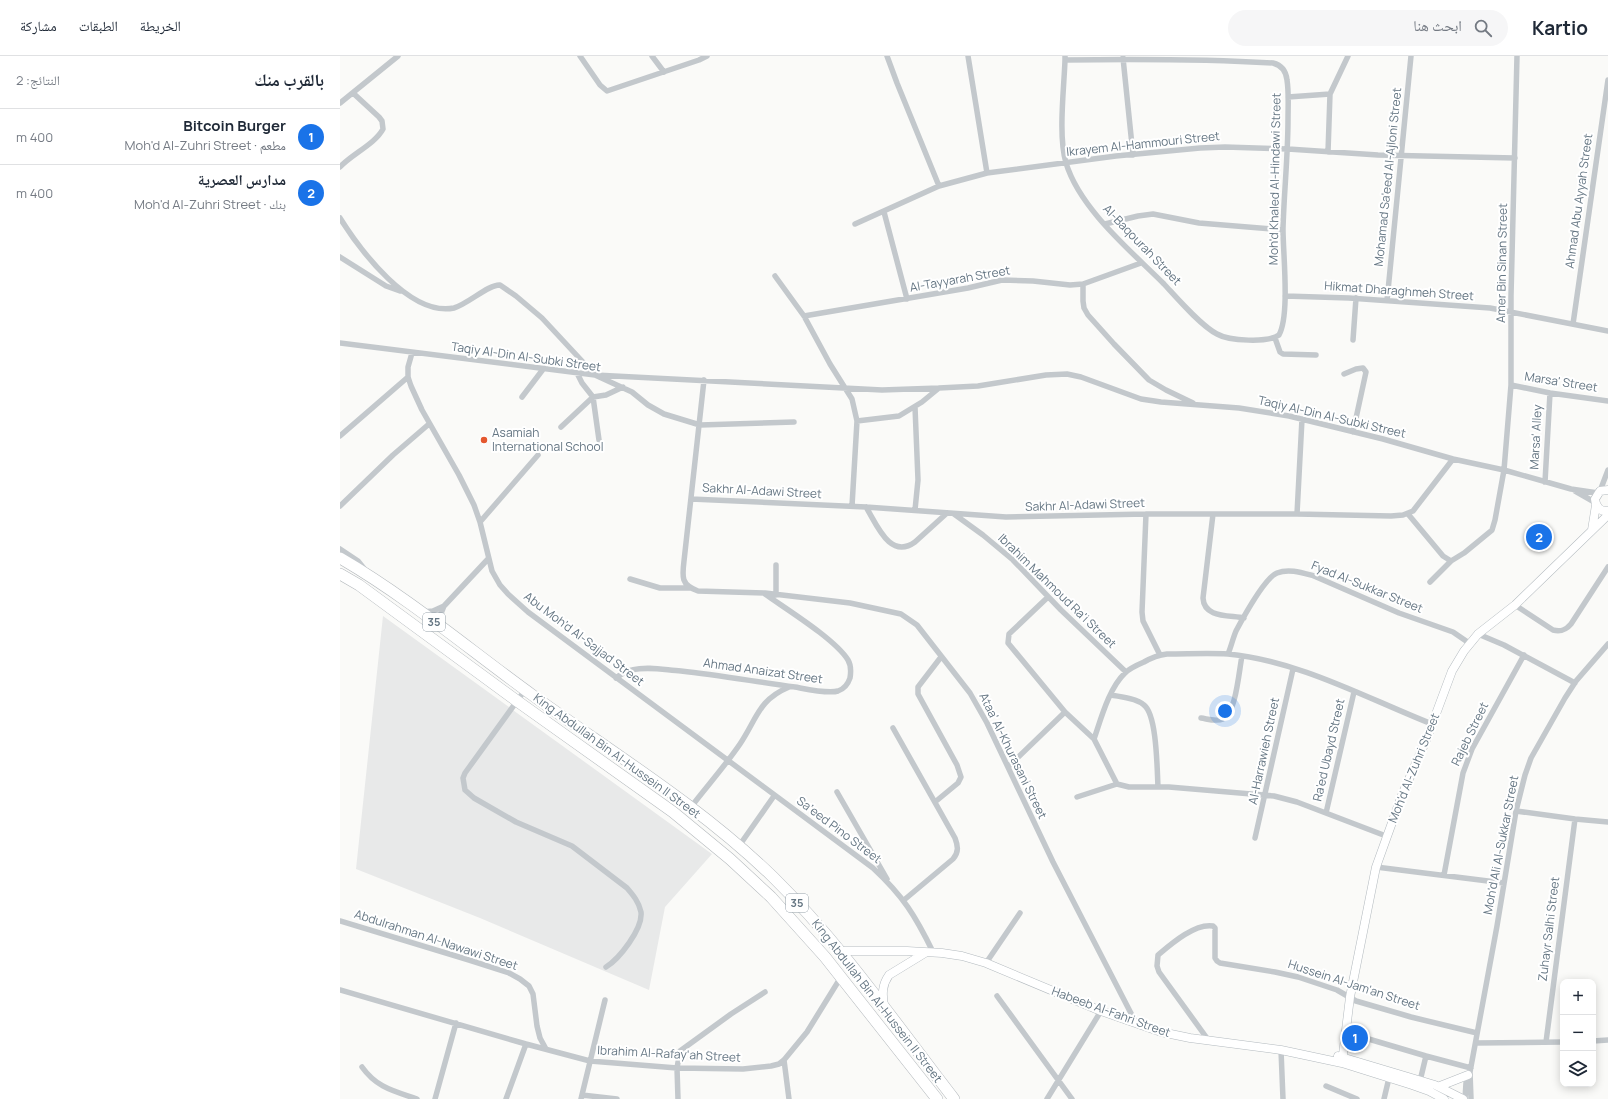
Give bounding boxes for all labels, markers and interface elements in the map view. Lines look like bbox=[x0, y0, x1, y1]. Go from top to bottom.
search box bbox=[1228, 10, 1508, 46]
text: ابحث هنا bbox=[1413, 15, 1462, 36]
text: Kartio bbox=[1532, 15, 1588, 41]
text: مشاركة bbox=[20, 16, 57, 35]
text: الطبقات bbox=[79, 16, 118, 35]
text: الخريطة bbox=[140, 16, 181, 35]
icon: search bbox=[1472, 17, 1494, 39]
text: بالقرب منك bbox=[254, 68, 324, 91]
text: النتائج: 2 bbox=[16, 71, 60, 89]
street label: Mohamad Sa'eed Al-Ajloni Street bbox=[1370, 87, 1405, 267]
street label: Moh'd Khaled Al-Hindawi Street bbox=[1264, 93, 1285, 265]
text: Bitcoin Burger bbox=[183, 115, 286, 136]
street label: Ikrayem Al-Hammouri Street bbox=[1065, 127, 1221, 160]
text: 400 m bbox=[16, 128, 53, 146]
text: 1 bbox=[308, 128, 314, 146]
street label: Ahmad Abu Ayyah Street bbox=[1561, 132, 1596, 270]
text: مطعم · Moh'd Al-Zuhri Street bbox=[125, 136, 286, 154]
text: مدارس العصرية bbox=[198, 169, 286, 190]
text: 400 m bbox=[16, 184, 53, 202]
text: 2 bbox=[307, 184, 315, 202]
text: بنك · Moh'd Al-Zuhri Street bbox=[134, 195, 286, 213]
street label: Al-Baqourah Street bbox=[1099, 201, 1186, 289]
street label: Amer Bin Sinan Street bbox=[1492, 203, 1511, 323]
street label: Al-Tayyarah Street bbox=[908, 261, 1012, 296]
street label: Hikmat Dharaghmeh Street bbox=[1324, 277, 1475, 304]
street label: Taqiy Al-Din Al-Subki Street bbox=[450, 338, 602, 375]
street label: Marsa' Street bbox=[1523, 367, 1599, 396]
street label: Taqiy Al-Din Al-Subki Street bbox=[1257, 391, 1408, 442]
street label: Marsa' Alley bbox=[1525, 403, 1546, 470]
place label: Asamiah International School bbox=[492, 424, 604, 455]
marker: Asamiah International School bbox=[479, 435, 489, 445]
street label: Sakhr Al-Adawi Street bbox=[702, 479, 823, 502]
street label: Sakhr Al-Adawi Street bbox=[1025, 494, 1145, 515]
pin: 2 bbox=[1526, 522, 1552, 552]
street label: Ibrahim Mahmoud Ra'i Street bbox=[995, 530, 1120, 652]
street label: Fyad Al-Sukkar Street bbox=[1309, 556, 1426, 617]
street label: Abu Moh'd Al-Sajjad Street bbox=[521, 588, 648, 690]
road number: 35 bbox=[423, 613, 445, 631]
street label: Ahmad Anaizat Street bbox=[702, 654, 824, 687]
street label: King Abdullah Bin Al-Hussein II Street bbox=[530, 689, 705, 822]
street label: Ataa' Al-Khurasani Street bbox=[975, 690, 1051, 822]
street label: Al-Harrawieh Street bbox=[1244, 696, 1283, 806]
street label: Ra'ed Ubayd Street bbox=[1308, 697, 1349, 803]
street label: Rajeb Street bbox=[1447, 699, 1492, 769]
your location bbox=[1215, 701, 1235, 721]
street label: Moh'd Al-Zuhri Street bbox=[1384, 710, 1443, 825]
street label: Moh'd Ali Al-Sukkar Street bbox=[1479, 774, 1522, 916]
street label: Sa‘eed Pino Street bbox=[793, 792, 885, 867]
street label: Zuhayr Salhi Street bbox=[1534, 875, 1563, 982]
road number: 35 bbox=[786, 894, 808, 912]
street label: Abdulrahman Al-Nawawi Street bbox=[352, 905, 520, 974]
street label: King Abdullah Bin Al-Hussein II Street bbox=[808, 915, 947, 1086]
street label: Hussein Al-Jam'an Street bbox=[1286, 955, 1423, 1014]
map controls bbox=[1560, 979, 1596, 1087]
button: + bbox=[1560, 979, 1596, 1015]
street label: Habeeb Al-Fahri Street bbox=[1049, 982, 1173, 1041]
button: − bbox=[1560, 1015, 1596, 1051]
pin: 1 bbox=[1342, 1023, 1368, 1053]
street label: Ibrahim Al-Rafay‘ah Street bbox=[597, 1041, 741, 1066]
button: layers bbox=[1560, 1051, 1596, 1087]

